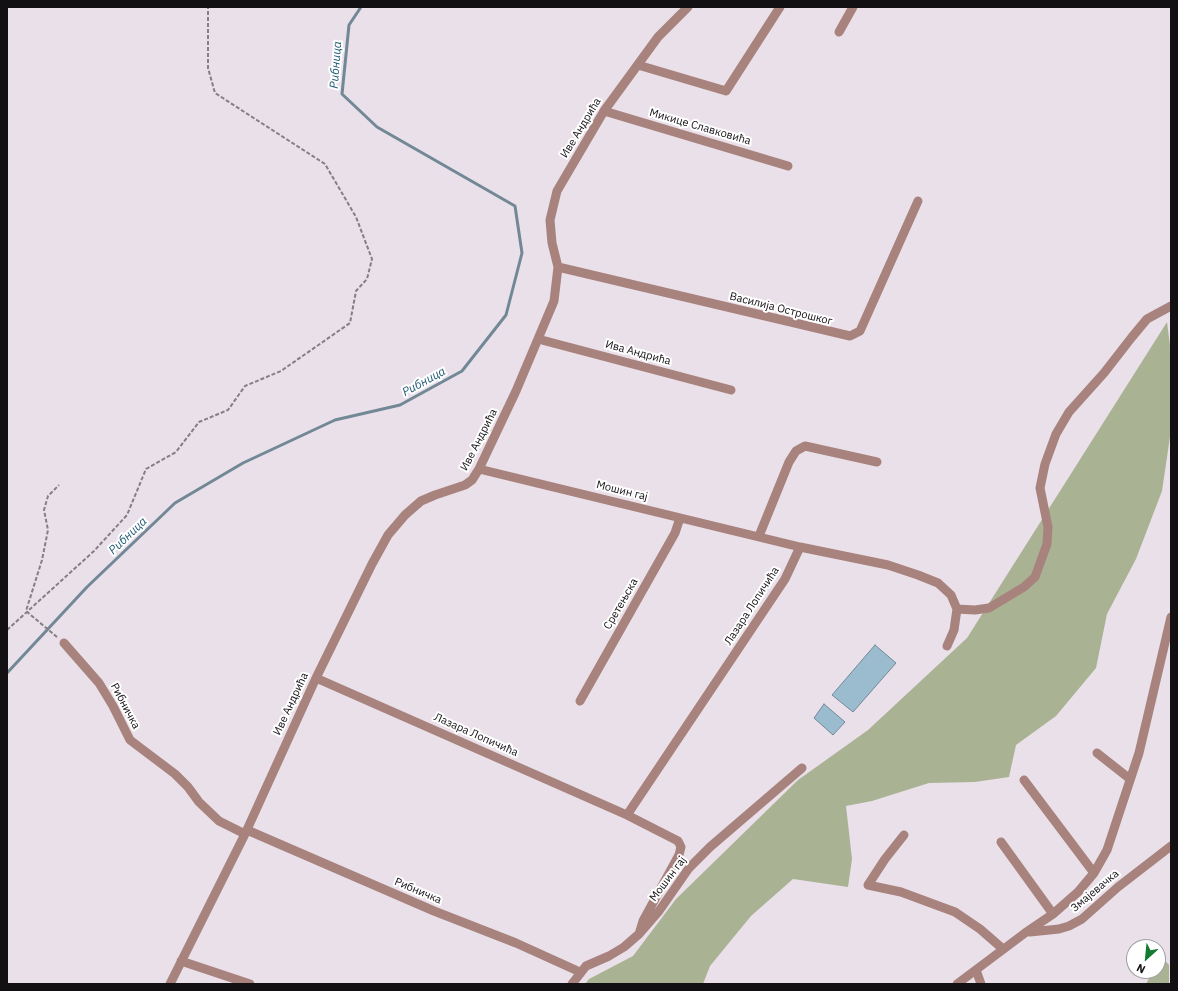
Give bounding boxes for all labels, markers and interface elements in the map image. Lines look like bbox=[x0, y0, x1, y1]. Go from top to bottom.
water label: Рибница bbox=[327, 41, 345, 89]
street label: Иве Андрића bbox=[558, 96, 604, 160]
street label: Микице Славковића bbox=[648, 106, 752, 148]
street label: Василија Острошког bbox=[728, 290, 834, 328]
street label: Ива Андрића bbox=[604, 338, 672, 368]
water label: Рибница bbox=[400, 364, 448, 400]
street label: Иве Андрића bbox=[458, 407, 500, 473]
street label: Мошин гај bbox=[595, 478, 649, 504]
water label: Рибница bbox=[106, 514, 150, 558]
street label: Лазара Лопичића bbox=[722, 564, 782, 648]
street label: Сретењска bbox=[601, 576, 641, 632]
street label: Иве Андрића bbox=[271, 671, 311, 737]
street label: Рибничка bbox=[107, 681, 143, 731]
street label: Лазара Лопичића bbox=[432, 711, 520, 759]
street label: Мошин гај bbox=[647, 854, 689, 904]
street label: Змајевачка bbox=[1068, 867, 1122, 915]
street label: Рибничка bbox=[392, 875, 444, 907]
north arrow bbox=[1126, 939, 1166, 979]
text: N bbox=[1134, 961, 1148, 977]

